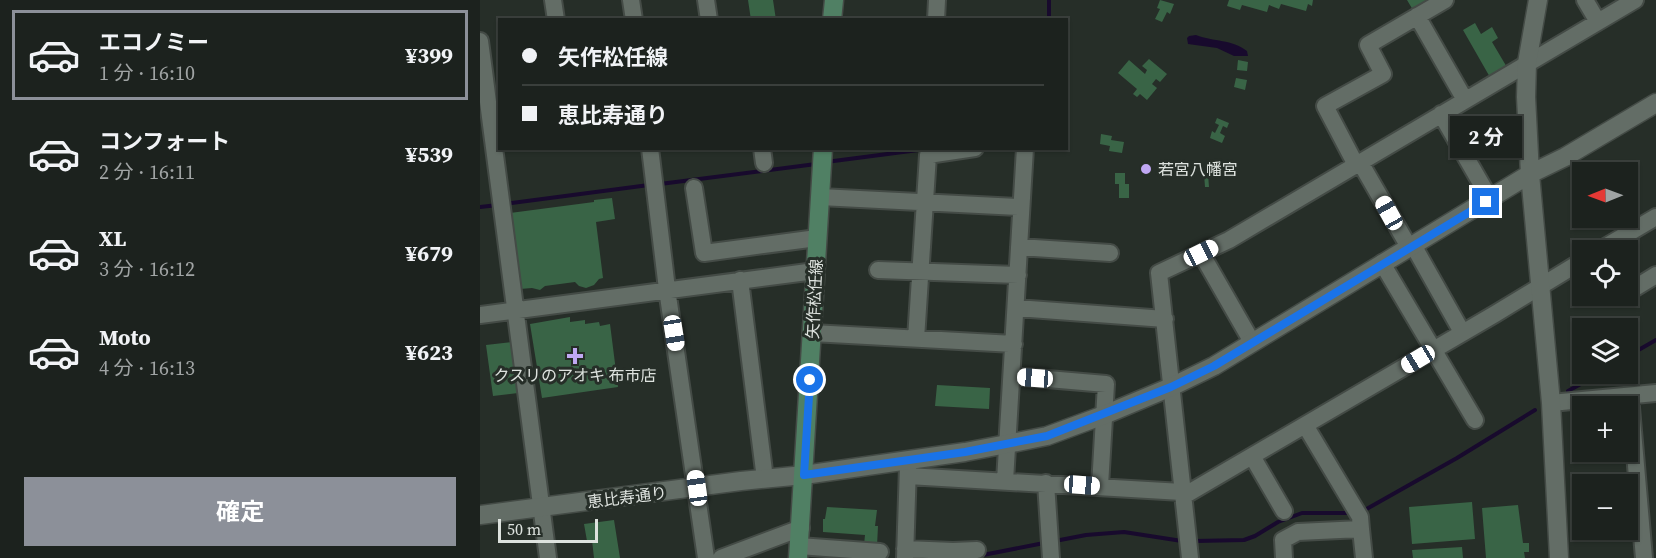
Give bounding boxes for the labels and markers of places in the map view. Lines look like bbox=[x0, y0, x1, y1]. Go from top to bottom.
place label: 若宮八幡宮 bbox=[1158, 158, 1238, 180]
marker: 若宮八幡宮 bbox=[1139, 162, 1153, 176]
marker: クスリのアオキ 布市店 bbox=[568, 349, 582, 363]
place label: クスリのアオキ 布市店 bbox=[493, 364, 657, 386]

